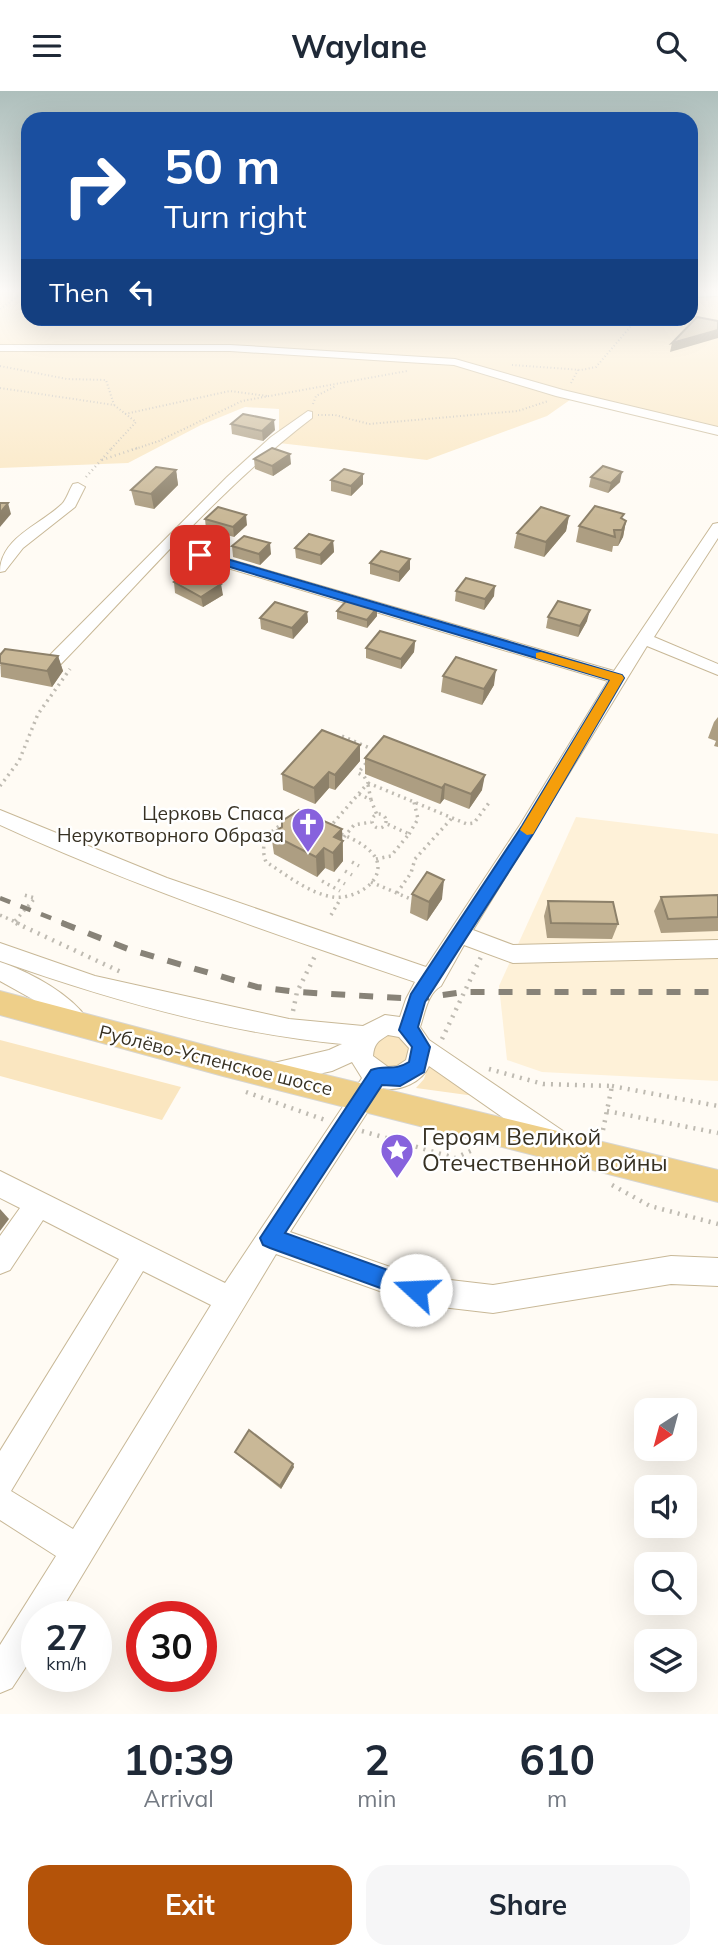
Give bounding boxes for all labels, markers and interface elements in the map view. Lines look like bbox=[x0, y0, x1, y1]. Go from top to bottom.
text: Waylane bbox=[291, 26, 427, 66]
icon: menu bbox=[28, 27, 66, 65]
icon: search bbox=[652, 27, 690, 65]
text: 50 m bbox=[164, 135, 280, 196]
icon: right bbox=[49, 140, 140, 231]
text: Turn right bbox=[164, 196, 307, 236]
icon: left bbox=[123, 273, 161, 311]
text: Then bbox=[49, 276, 109, 309]
pin bbox=[170, 525, 230, 585]
icon: arrive bbox=[181, 536, 219, 574]
place label: Церковь Спаса Нерукотворного Образа bbox=[57, 801, 284, 847]
church icon: Церковь Спаса Нерукотворного Образа bbox=[289, 805, 327, 854]
street label: Рублёво-Успенское шоссе bbox=[97, 1019, 335, 1101]
place label: Героям Великой Отечественной войны bbox=[422, 1122, 668, 1177]
place icon: Героям Великой Отечественной войны bbox=[378, 1131, 416, 1180]
position arrow bbox=[379, 1253, 453, 1327]
north arrow bbox=[634, 1398, 696, 1461]
map controls bbox=[634, 1398, 697, 1692]
button: sound bbox=[634, 1475, 697, 1538]
button: search bbox=[634, 1552, 697, 1615]
speed limit sign: 30 bbox=[126, 1601, 217, 1692]
text: 27 bbox=[45, 1615, 88, 1659]
button: layers bbox=[634, 1629, 697, 1692]
text: km/h bbox=[46, 1652, 87, 1675]
text: 10:39 bbox=[123, 1733, 234, 1786]
text: 2 bbox=[364, 1733, 389, 1786]
text: 610 bbox=[519, 1733, 595, 1786]
text: Arrival bbox=[143, 1784, 214, 1813]
text: min bbox=[357, 1784, 396, 1813]
text: m bbox=[547, 1784, 567, 1813]
button: Exit bbox=[28, 1865, 352, 1945]
button: Share bbox=[366, 1865, 690, 1945]

